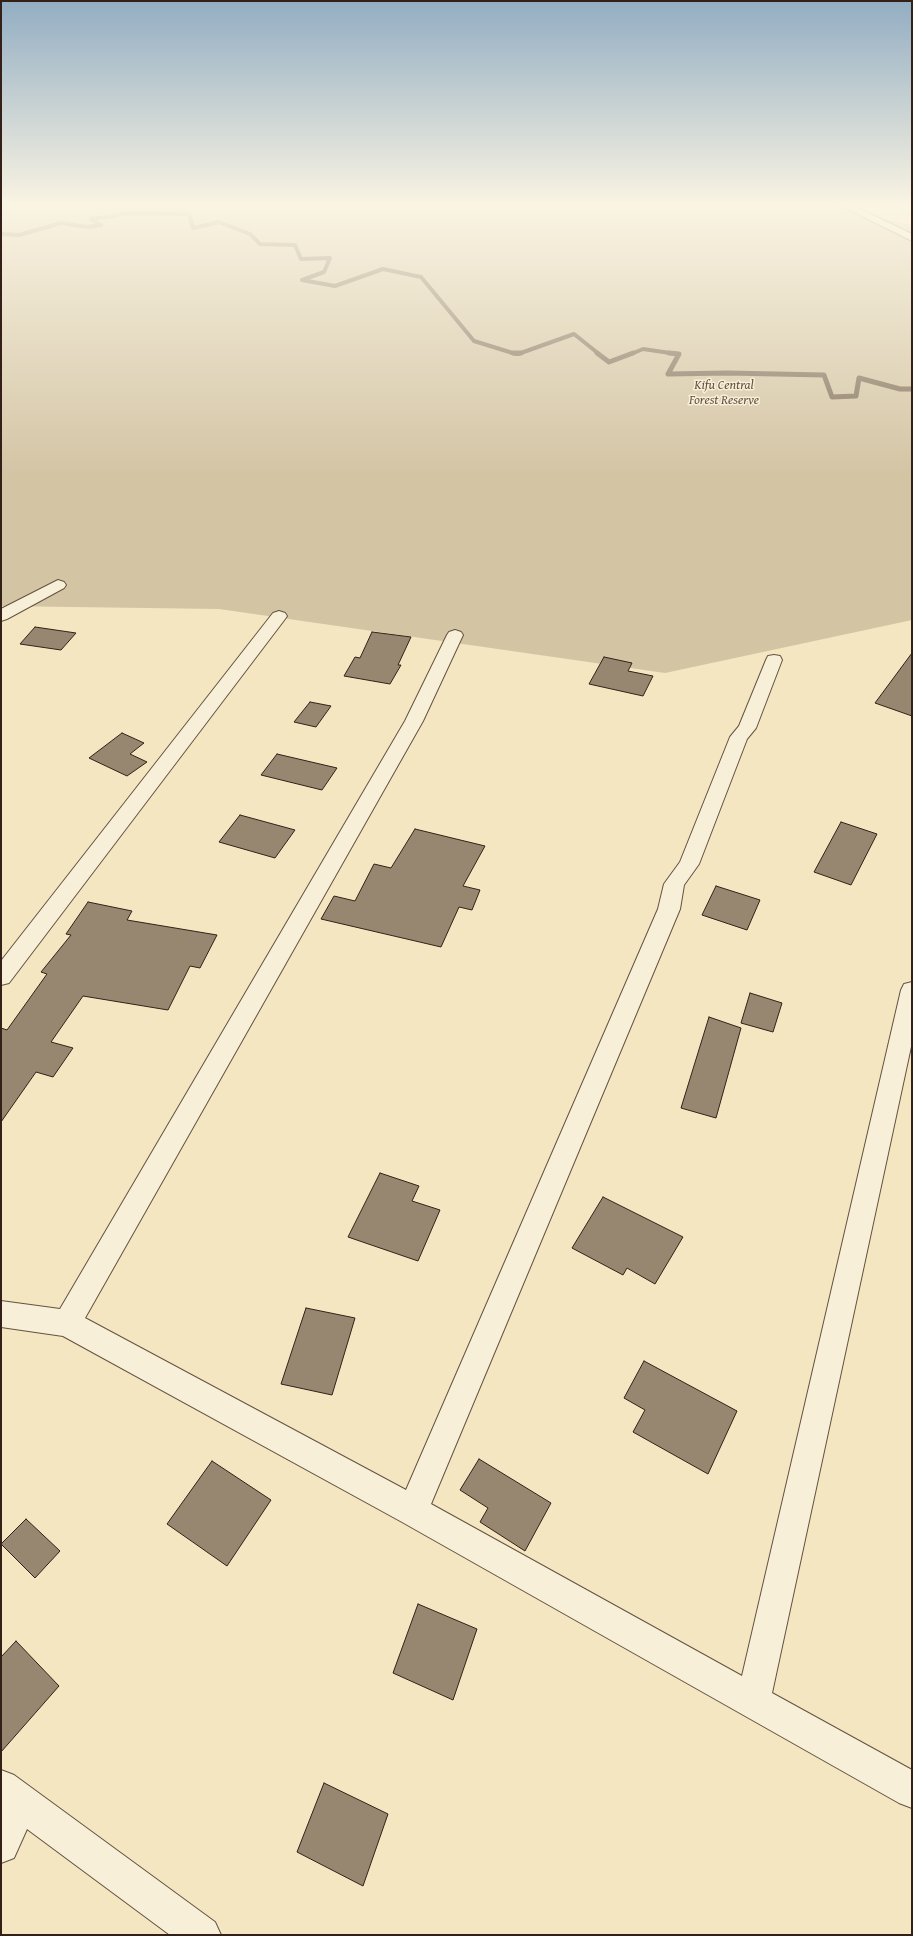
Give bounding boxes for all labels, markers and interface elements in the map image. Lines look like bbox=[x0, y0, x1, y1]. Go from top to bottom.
park label: Kifu Central Forest Reserve bbox=[689, 378, 759, 409]

